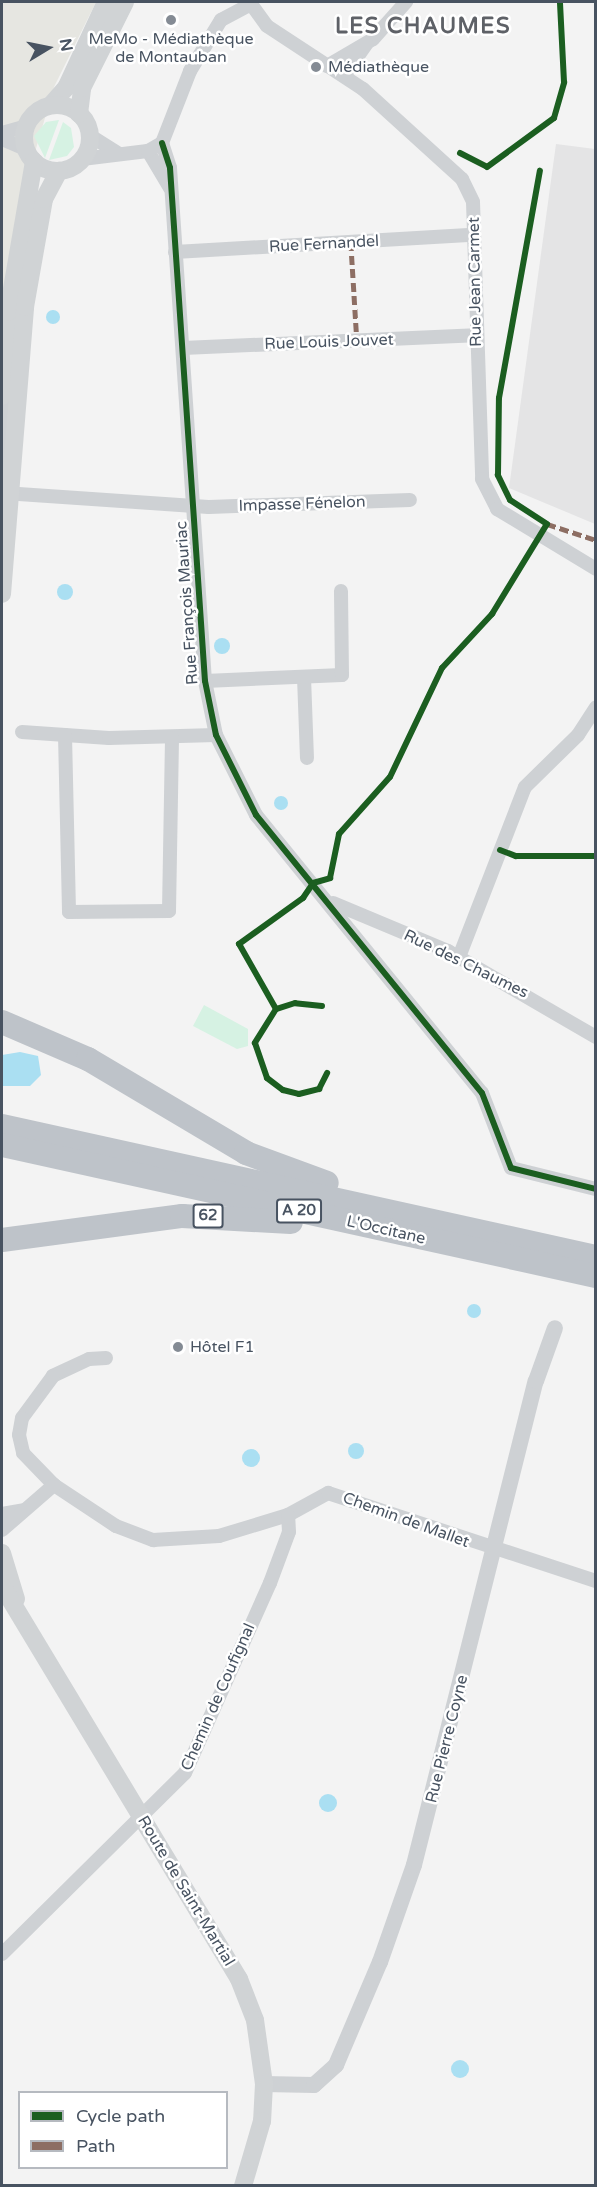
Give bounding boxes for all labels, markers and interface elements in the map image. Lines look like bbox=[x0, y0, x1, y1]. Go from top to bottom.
marker: MeMo - Médiathèque de Montauban bbox=[164, 13, 178, 27]
district label: LES CHAUMES bbox=[335, 14, 511, 40]
north arrow bbox=[18, 18, 78, 78]
place label: MeMo - Médiathèque de Montauban bbox=[89, 29, 253, 67]
text: N bbox=[55, 37, 77, 53]
place label: Médiathèque bbox=[328, 57, 429, 77]
marker: Médiathèque bbox=[309, 60, 323, 74]
street label: Rue Jean Carmet bbox=[464, 217, 486, 347]
street label: Rue Fernandel bbox=[268, 232, 380, 256]
street label: Rue Louis Jouvet bbox=[264, 330, 394, 354]
street label: Impasse Fénelon bbox=[238, 492, 366, 516]
street label: Rue François Mauriac bbox=[172, 520, 202, 686]
street label: Rue des Chaumes bbox=[401, 925, 531, 1003]
road number: A 20 bbox=[275, 1199, 323, 1223]
road number: 62 bbox=[192, 1204, 224, 1228]
street label: L'Occitane bbox=[345, 1212, 427, 1248]
place label: Hôtel F1 bbox=[190, 1337, 254, 1357]
marker: Hôtel F1 bbox=[171, 1340, 185, 1354]
street label: Chemin de Mallet bbox=[340, 1488, 472, 1552]
street label: Chemin de Coufignal bbox=[177, 1620, 259, 1774]
street label: Rue Pierre Coyne bbox=[422, 1673, 472, 1805]
street label: Route de Saint-Martial bbox=[133, 1812, 239, 1970]
legend bbox=[18, 2091, 228, 2169]
text: Cycle path bbox=[76, 2105, 165, 2127]
text: Path bbox=[76, 2135, 115, 2157]

